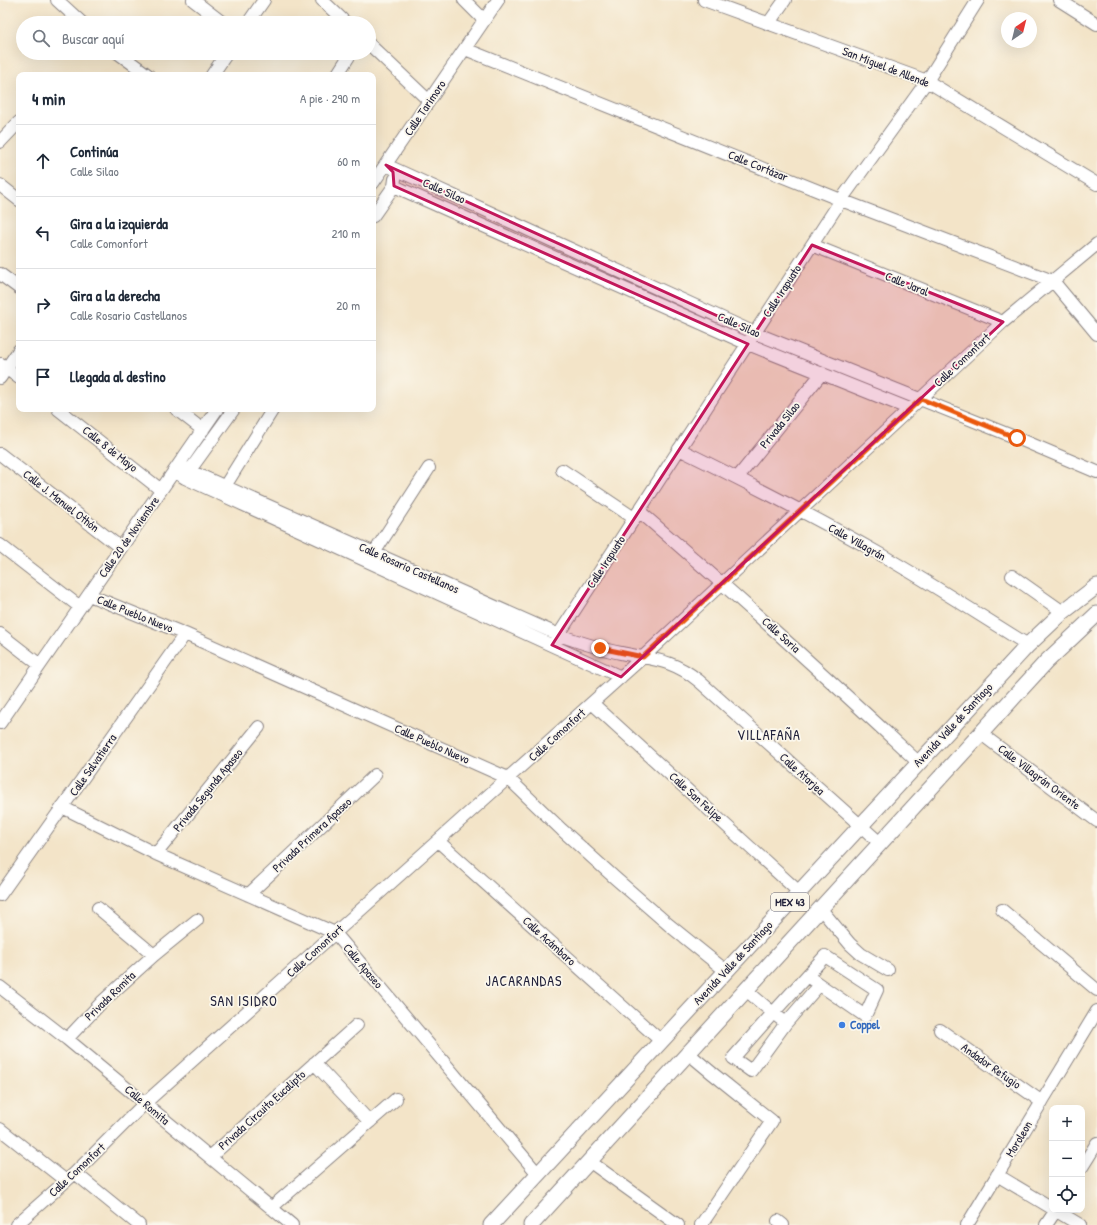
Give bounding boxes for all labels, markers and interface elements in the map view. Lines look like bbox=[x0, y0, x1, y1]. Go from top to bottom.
north arrow bbox=[1001, 12, 1037, 48]
search box bbox=[16, 16, 376, 60]
icon: search bbox=[30, 27, 52, 49]
text: Buscar aquí bbox=[62, 28, 125, 49]
street label: San Miguel de Allende bbox=[840, 42, 932, 91]
street label: Calle Tarimoro bbox=[400, 76, 450, 139]
text: 4 min bbox=[32, 87, 65, 110]
text: A pie · 290 m bbox=[300, 89, 360, 107]
text: Continúa bbox=[70, 141, 118, 162]
street label: Calle Cortázar bbox=[726, 146, 791, 185]
icon: ahead bbox=[32, 150, 54, 172]
text: 60 m bbox=[337, 152, 360, 170]
text: Calle Silao bbox=[70, 162, 119, 180]
street label: Calle Silao bbox=[420, 174, 468, 208]
text: Gira a la izquierda bbox=[70, 213, 168, 234]
icon: left bbox=[32, 222, 54, 244]
text: 210 m bbox=[332, 224, 360, 242]
text: Calle Comonfort bbox=[70, 234, 148, 252]
street label: Calle Irapuato bbox=[758, 261, 805, 320]
street label: Calle Jaral bbox=[883, 267, 932, 300]
text: Gira a la derecha bbox=[70, 285, 160, 306]
icon: right bbox=[32, 294, 54, 316]
text: 20 m bbox=[336, 296, 360, 314]
text: Calle Rosario Castellanos bbox=[70, 306, 187, 324]
street label: Calle Silao bbox=[715, 308, 763, 342]
street label: Calle Comonfort bbox=[930, 328, 994, 390]
icon: arrive bbox=[32, 366, 54, 388]
text: Llegada al destino bbox=[70, 366, 166, 387]
street label: Privada Silao bbox=[755, 398, 804, 452]
street label: Calle 8 de Mayo bbox=[79, 422, 142, 476]
route start bbox=[1008, 429, 1026, 447]
street label: Calle J. Manuel Othón bbox=[20, 465, 103, 536]
street label: Calle 20 de Noviembre bbox=[94, 492, 163, 581]
street label: Calle Villagrán bbox=[825, 519, 889, 564]
street label: Calle Irapuato bbox=[582, 532, 629, 591]
street label: Calle Rosario Castellanos bbox=[356, 538, 462, 597]
street label: Calle Pueblo Nuevo bbox=[95, 591, 176, 637]
street label: Calle Soria bbox=[758, 613, 804, 657]
route end bbox=[591, 639, 609, 657]
street label: Avenida Valle de Santiago bbox=[909, 679, 996, 770]
street label: Calle Comonfort bbox=[524, 704, 590, 765]
street label: Calle Pueblo Nuevo bbox=[392, 719, 473, 768]
district label: VILLAFAÑA bbox=[737, 725, 801, 744]
street label: Calle Salvatierra bbox=[65, 730, 120, 799]
street label: Calle Villagrán Oriente bbox=[995, 740, 1084, 813]
street label: Privada Segunda Apaseo bbox=[169, 744, 247, 835]
street label: Calle Atarjea bbox=[776, 749, 829, 799]
street label: Calle San Felipe bbox=[666, 768, 727, 826]
street label: Privada Primera Apaseo bbox=[268, 793, 355, 876]
road number: MEX 43 bbox=[771, 893, 809, 911]
street label: Calle Acámbaro bbox=[519, 912, 580, 969]
street label: Avenida Valle de Santiago bbox=[689, 917, 776, 1008]
street label: Calle Comonfort bbox=[282, 920, 348, 981]
street label: Calle Apaseo bbox=[340, 940, 387, 992]
street label: Privada Romita bbox=[80, 967, 139, 1024]
district label: JACARANDAS bbox=[485, 971, 563, 990]
district label: SAN ISIDRO bbox=[210, 991, 278, 1010]
place label: Coppel bbox=[850, 1016, 880, 1034]
marker: Coppel bbox=[837, 1020, 847, 1030]
street label: Andador Refugio bbox=[958, 1039, 1025, 1093]
street label: Privada Circuito Eucalipto bbox=[214, 1066, 309, 1153]
street label: Calle Romita bbox=[121, 1081, 174, 1129]
map controls bbox=[1049, 1105, 1085, 1213]
button: + bbox=[1049, 1105, 1085, 1141]
street label: Moroleon bbox=[1001, 1117, 1036, 1160]
street label: Calle Comonfort bbox=[45, 1138, 109, 1200]
button: − bbox=[1049, 1141, 1085, 1177]
button: locate bbox=[1049, 1177, 1085, 1213]

